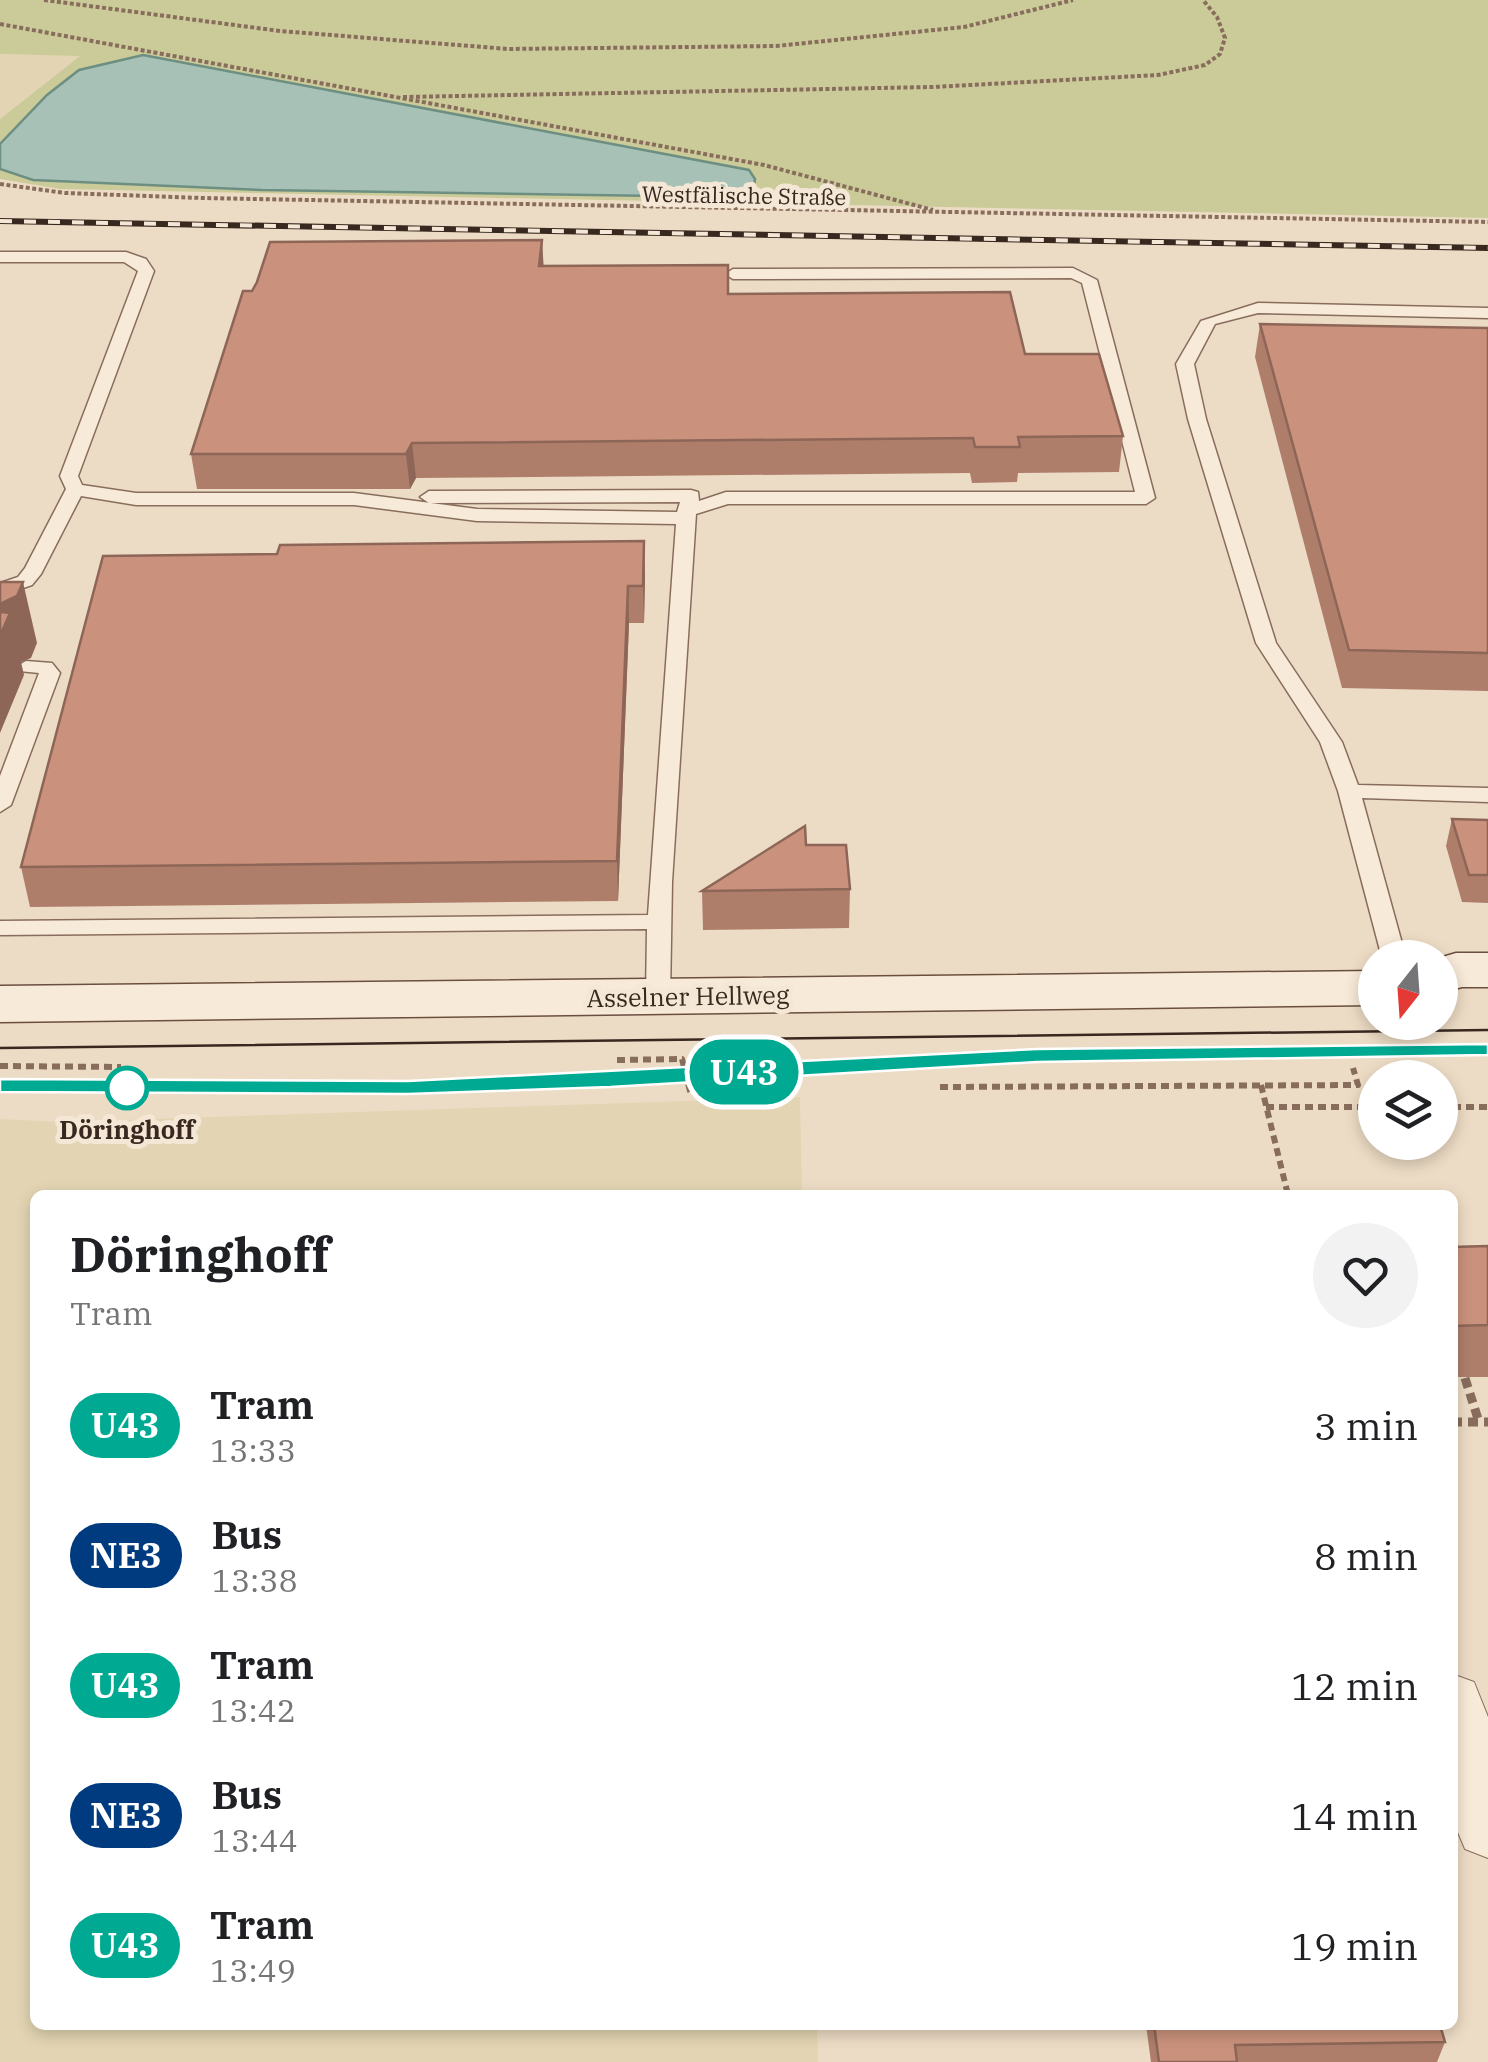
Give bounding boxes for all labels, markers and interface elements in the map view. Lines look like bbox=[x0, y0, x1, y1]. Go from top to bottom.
street label: Westfälische Straße bbox=[641, 179, 847, 211]
north arrow bbox=[1358, 940, 1458, 1040]
map controls bbox=[1358, 940, 1458, 1160]
street label: Asselner Hellweg bbox=[586, 978, 790, 1014]
line badge: U43 bbox=[686, 1040, 802, 1104]
text: U43 bbox=[710, 1049, 778, 1095]
button: layers bbox=[1358, 1060, 1458, 1160]
marker: Döringhoff bbox=[106, 1067, 148, 1109]
place label: Döringhoff bbox=[59, 1113, 197, 1146]
text: Döringhoff bbox=[70, 1223, 330, 1285]
button: heart bbox=[1313, 1223, 1418, 1328]
text: Tram bbox=[70, 1292, 153, 1334]
text: Tram bbox=[210, 1380, 314, 1429]
text: 3 min bbox=[1314, 1401, 1418, 1450]
text: U43 bbox=[91, 1402, 159, 1448]
text: 13:33 bbox=[210, 1429, 296, 1471]
text: Bus bbox=[212, 1510, 282, 1559]
text: 8 min bbox=[1314, 1531, 1418, 1580]
text: NE3 bbox=[90, 1532, 162, 1578]
text: 13:38 bbox=[212, 1559, 298, 1601]
text: Tram bbox=[210, 1640, 314, 1689]
text: 12 min bbox=[1291, 1661, 1418, 1710]
text: U43 bbox=[91, 1662, 159, 1708]
text: 13:42 bbox=[210, 1689, 296, 1731]
text: Bus bbox=[212, 1770, 282, 1819]
text: 14 min bbox=[1291, 1791, 1418, 1840]
text: NE3 bbox=[90, 1792, 162, 1838]
text: 13:44 bbox=[212, 1819, 298, 1861]
text: Tram bbox=[210, 1900, 314, 1949]
text: 19 min bbox=[1291, 1921, 1418, 1970]
text: U43 bbox=[91, 1922, 159, 1968]
text: 13:49 bbox=[210, 1949, 296, 1991]

